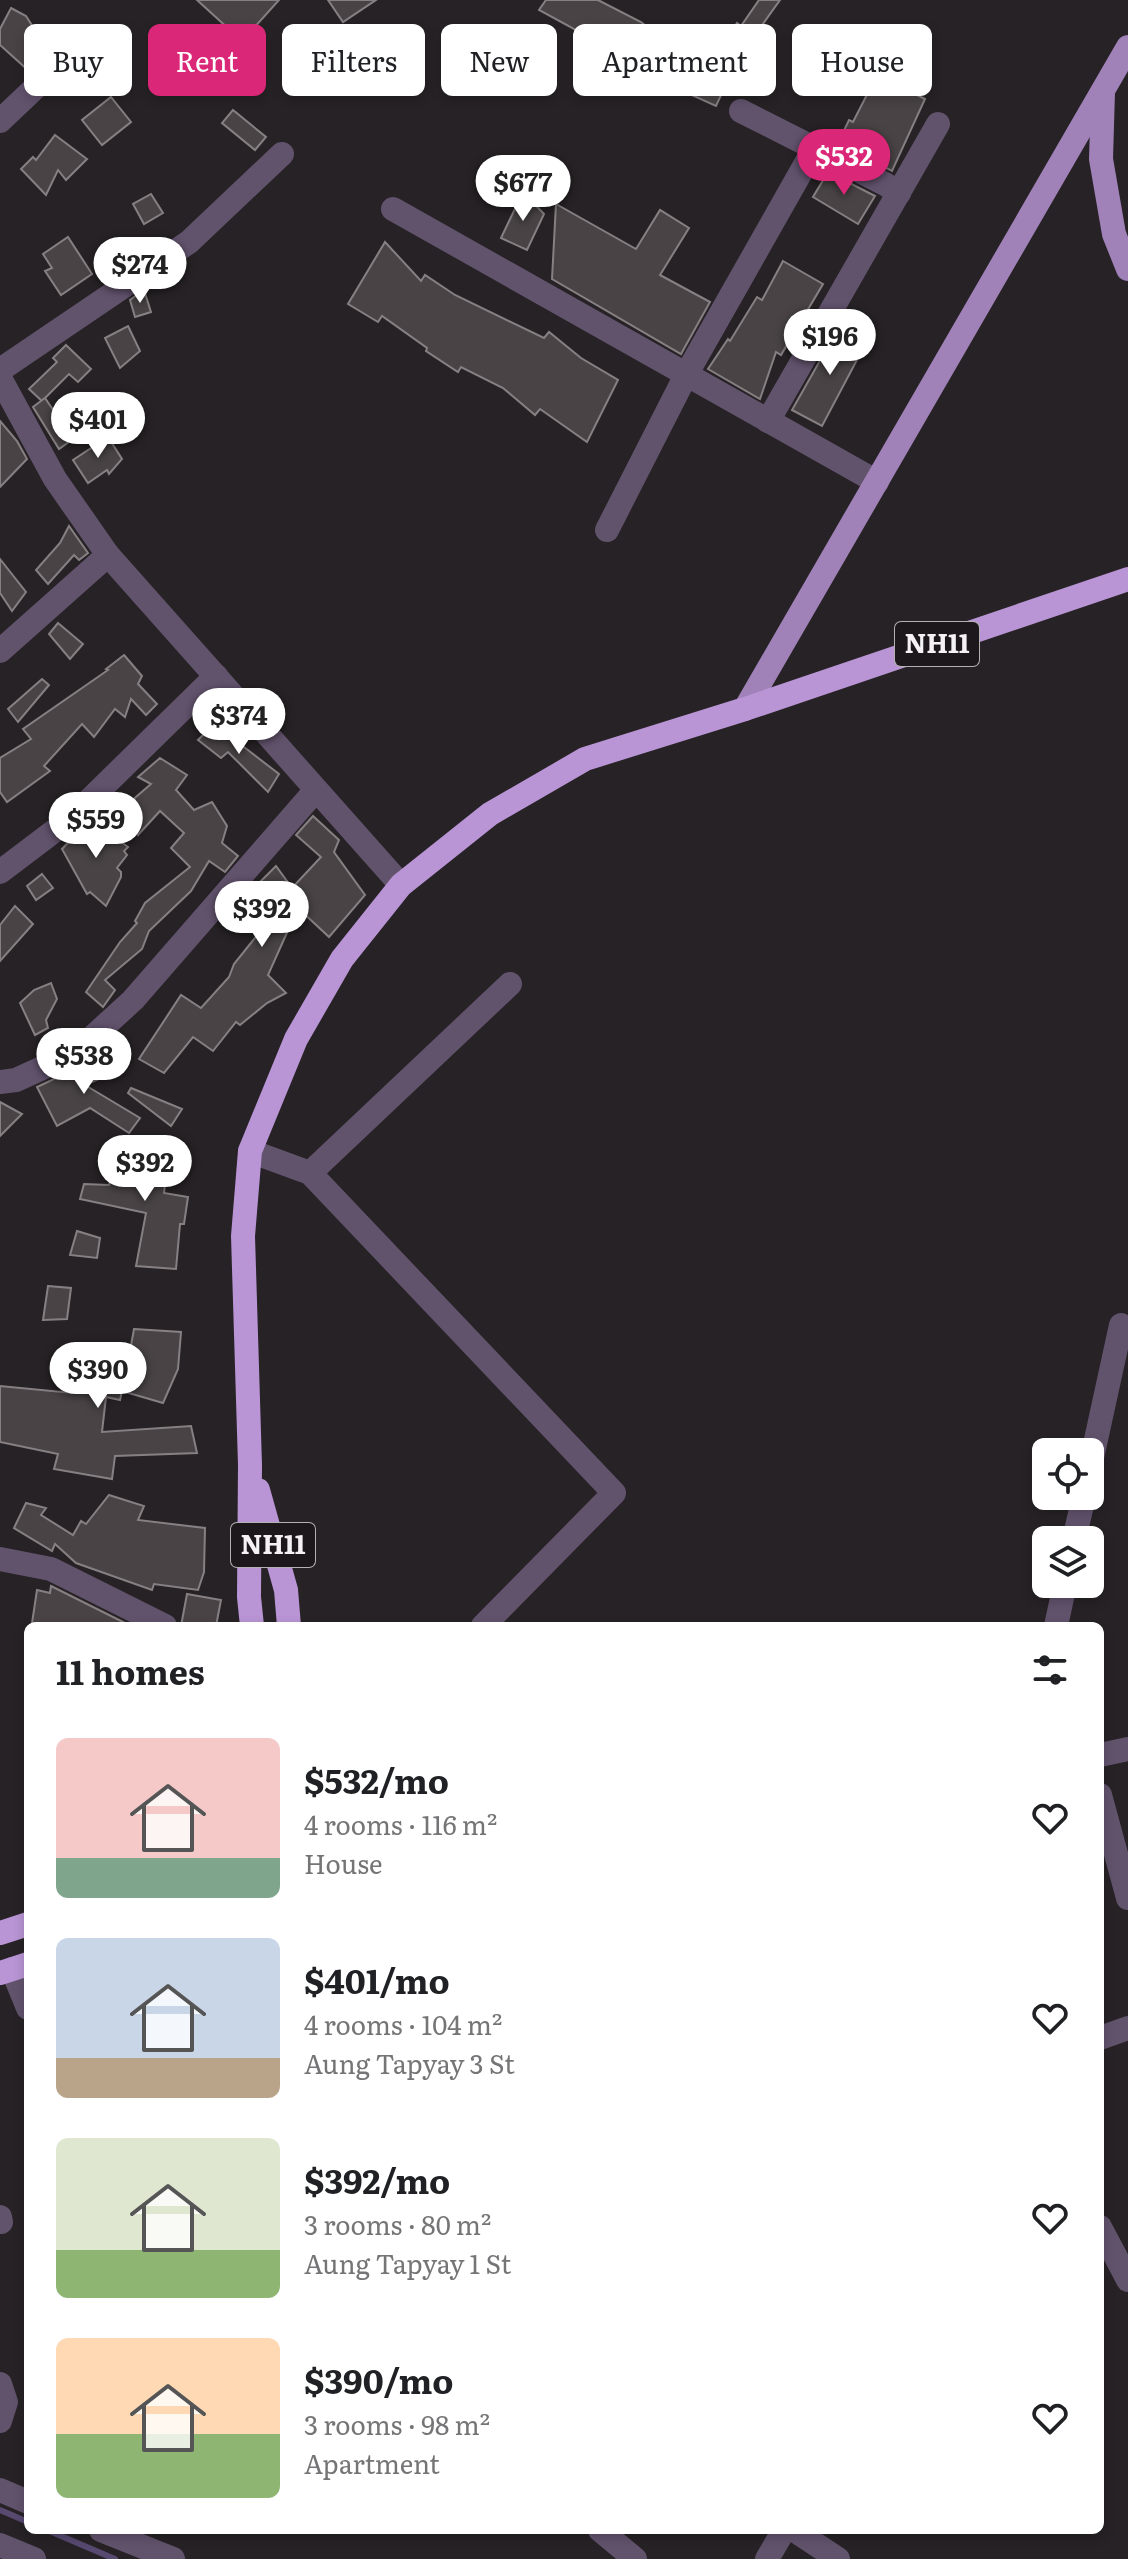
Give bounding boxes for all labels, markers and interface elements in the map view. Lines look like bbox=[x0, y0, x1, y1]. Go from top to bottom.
chip: Buy bbox=[24, 24, 132, 96]
chip: Rent bbox=[148, 24, 266, 96]
chip: Filters bbox=[282, 24, 425, 96]
chip: New bbox=[441, 24, 557, 96]
chip: Apartment bbox=[573, 24, 776, 96]
chip: House bbox=[792, 24, 932, 96]
pin: $532 bbox=[797, 129, 891, 197]
text: $532 bbox=[815, 135, 873, 174]
pin: $677 bbox=[476, 155, 570, 223]
text: $677 bbox=[494, 161, 552, 200]
pin: $274 bbox=[93, 237, 187, 305]
text: $274 bbox=[112, 243, 168, 282]
pin: $196 bbox=[783, 309, 877, 377]
text: $196 bbox=[802, 315, 858, 354]
pin: $401 bbox=[51, 392, 145, 460]
text: $401 bbox=[69, 398, 127, 437]
road number: NH11 bbox=[895, 622, 979, 666]
pin: $374 bbox=[192, 688, 286, 756]
text: $374 bbox=[210, 694, 268, 733]
pin: $559 bbox=[49, 792, 143, 860]
text: $559 bbox=[67, 798, 125, 837]
pin: $392 bbox=[215, 881, 309, 949]
text: $392 bbox=[233, 887, 291, 926]
pin: $538 bbox=[37, 1028, 131, 1096]
text: $538 bbox=[54, 1034, 114, 1073]
pin: $392 bbox=[98, 1135, 192, 1203]
text: $392 bbox=[116, 1141, 174, 1180]
pin: $390 bbox=[51, 1342, 145, 1410]
text: $390 bbox=[68, 1348, 128, 1387]
map controls bbox=[1032, 1438, 1104, 1598]
button: locate bbox=[1032, 1438, 1104, 1510]
road number: NH11 bbox=[231, 1523, 315, 1567]
button: layers bbox=[1032, 1526, 1104, 1598]
text: 11 homes bbox=[56, 1645, 205, 1695]
icon: filters bbox=[1028, 1648, 1072, 1692]
text: $532/mo bbox=[304, 1754, 449, 1804]
icon: home bbox=[120, 1770, 216, 1866]
icon: heart bbox=[1028, 1796, 1072, 1840]
text: 4 rooms · 116 m² bbox=[304, 1804, 497, 1843]
text: House bbox=[304, 1843, 382, 1882]
text: $401/mo bbox=[304, 1954, 450, 2004]
icon: home bbox=[120, 1970, 216, 2066]
icon: heart bbox=[1028, 1996, 1072, 2040]
text: 4 rooms · 104 m² bbox=[304, 2004, 502, 2043]
text: Aung Tapyay 3 St bbox=[304, 2043, 515, 2082]
text: $392/mo bbox=[304, 2154, 450, 2204]
icon: home bbox=[120, 2170, 216, 2266]
icon: heart bbox=[1028, 2196, 1072, 2240]
text: 3 rooms · 80 m² bbox=[304, 2204, 491, 2243]
text: Aung Tapyay 1 St bbox=[304, 2243, 511, 2282]
text: $390/mo bbox=[304, 2354, 454, 2404]
icon: home bbox=[120, 2370, 216, 2466]
icon: heart bbox=[1028, 2396, 1072, 2440]
text: 3 rooms · 98 m² bbox=[304, 2404, 490, 2443]
text: Apartment bbox=[304, 2443, 440, 2482]

